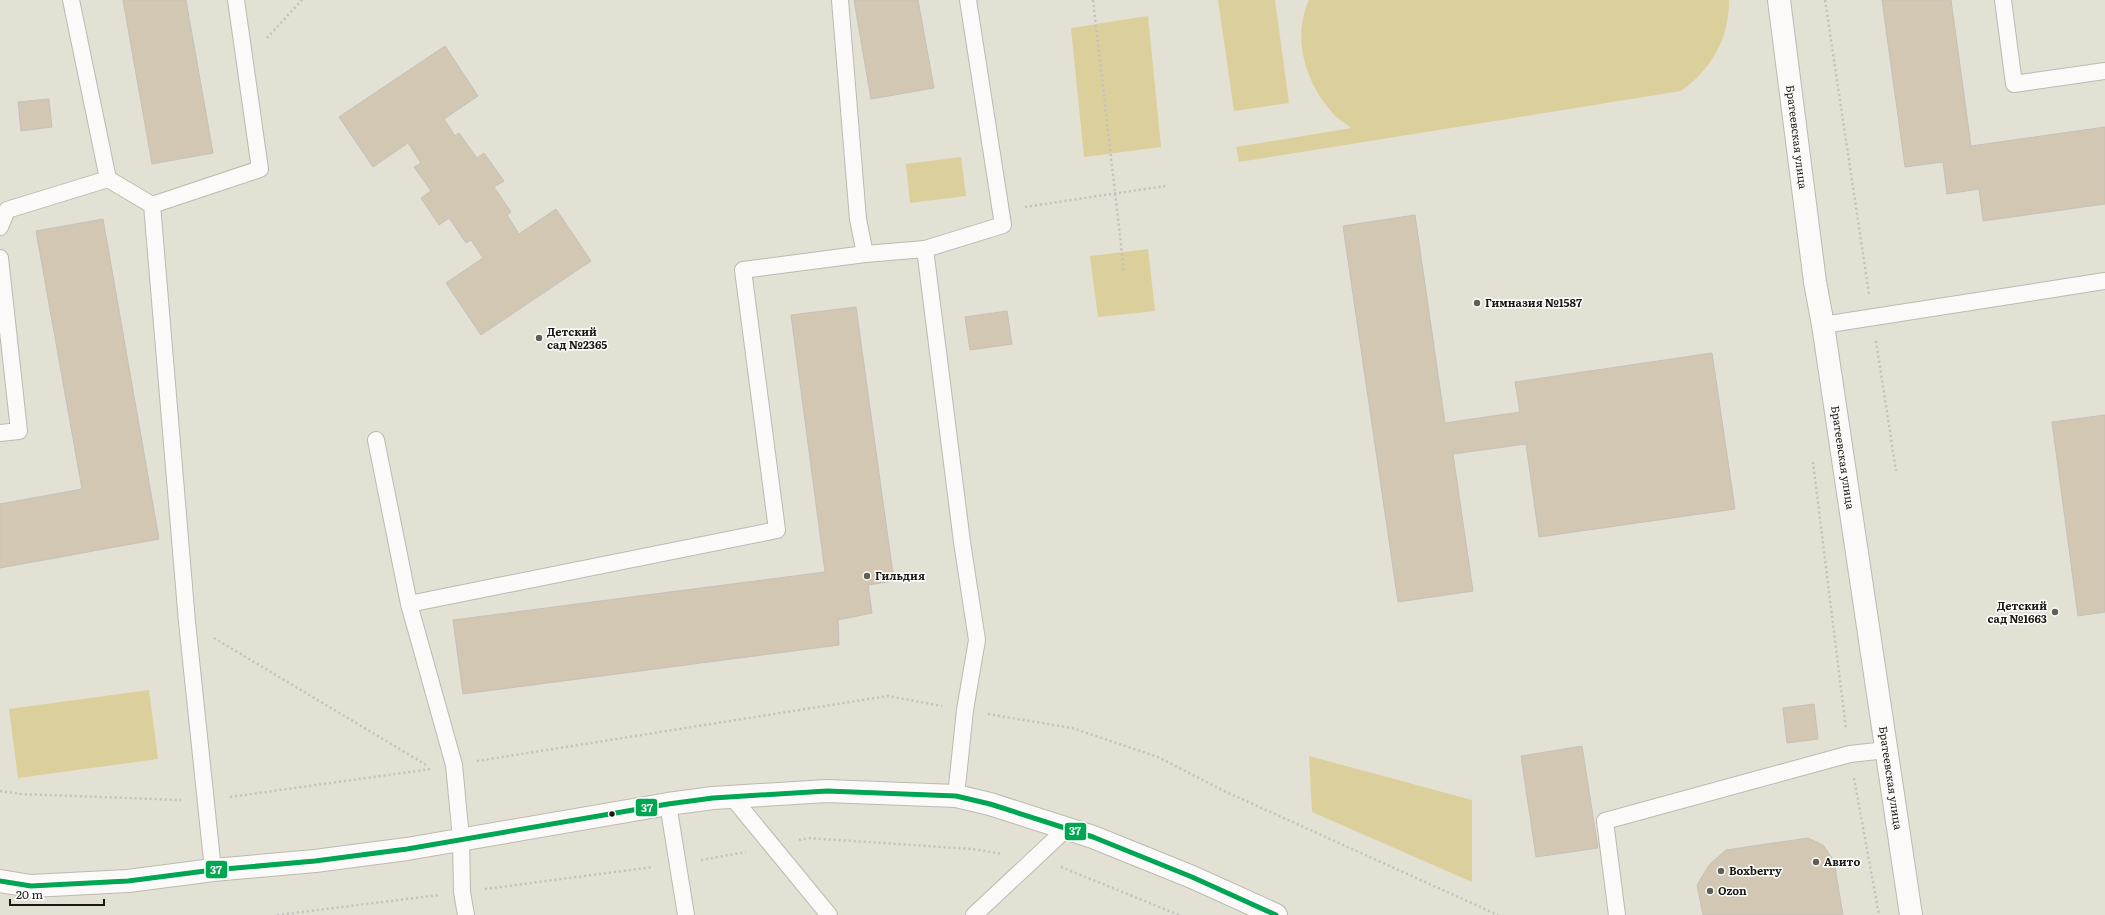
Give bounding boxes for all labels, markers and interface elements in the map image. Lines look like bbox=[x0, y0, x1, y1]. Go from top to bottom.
street label: Братеевская улица bbox=[1783, 84, 1812, 190]
place label: Гимназия №1587 bbox=[1485, 294, 1582, 310]
marker: Гимназия №1587 bbox=[1472, 298, 1482, 308]
place label: Детский сад №2365 bbox=[547, 323, 607, 352]
marker: Детский сад №2365 bbox=[534, 333, 544, 343]
street label: Братеевская улица bbox=[1828, 404, 1859, 510]
place label: Гильдия bbox=[875, 567, 925, 583]
marker: Гильдия bbox=[862, 571, 872, 581]
place label: Детский сад №1663 bbox=[1988, 597, 2047, 626]
marker: Детский сад №1663 bbox=[2050, 607, 2060, 617]
street label: Братеевская улица bbox=[1876, 725, 1907, 831]
line badge: 37 bbox=[635, 798, 658, 817]
text: 37 bbox=[641, 799, 653, 815]
unlabelled marker bbox=[607, 809, 617, 819]
line badge: 37 bbox=[1064, 822, 1087, 841]
text: 37 bbox=[1069, 822, 1081, 838]
place label: Авито bbox=[1824, 853, 1860, 869]
marker: Авито bbox=[1811, 857, 1821, 867]
line badge: 37 bbox=[205, 860, 228, 879]
text: 37 bbox=[210, 861, 222, 877]
place label: Boxberry bbox=[1729, 862, 1782, 878]
marker: Boxberry bbox=[1716, 866, 1726, 876]
scale bar bbox=[10, 881, 104, 907]
place label: Ozon bbox=[1718, 882, 1747, 898]
text: 20 m bbox=[16, 885, 43, 903]
marker: Ozon bbox=[1705, 886, 1715, 896]

